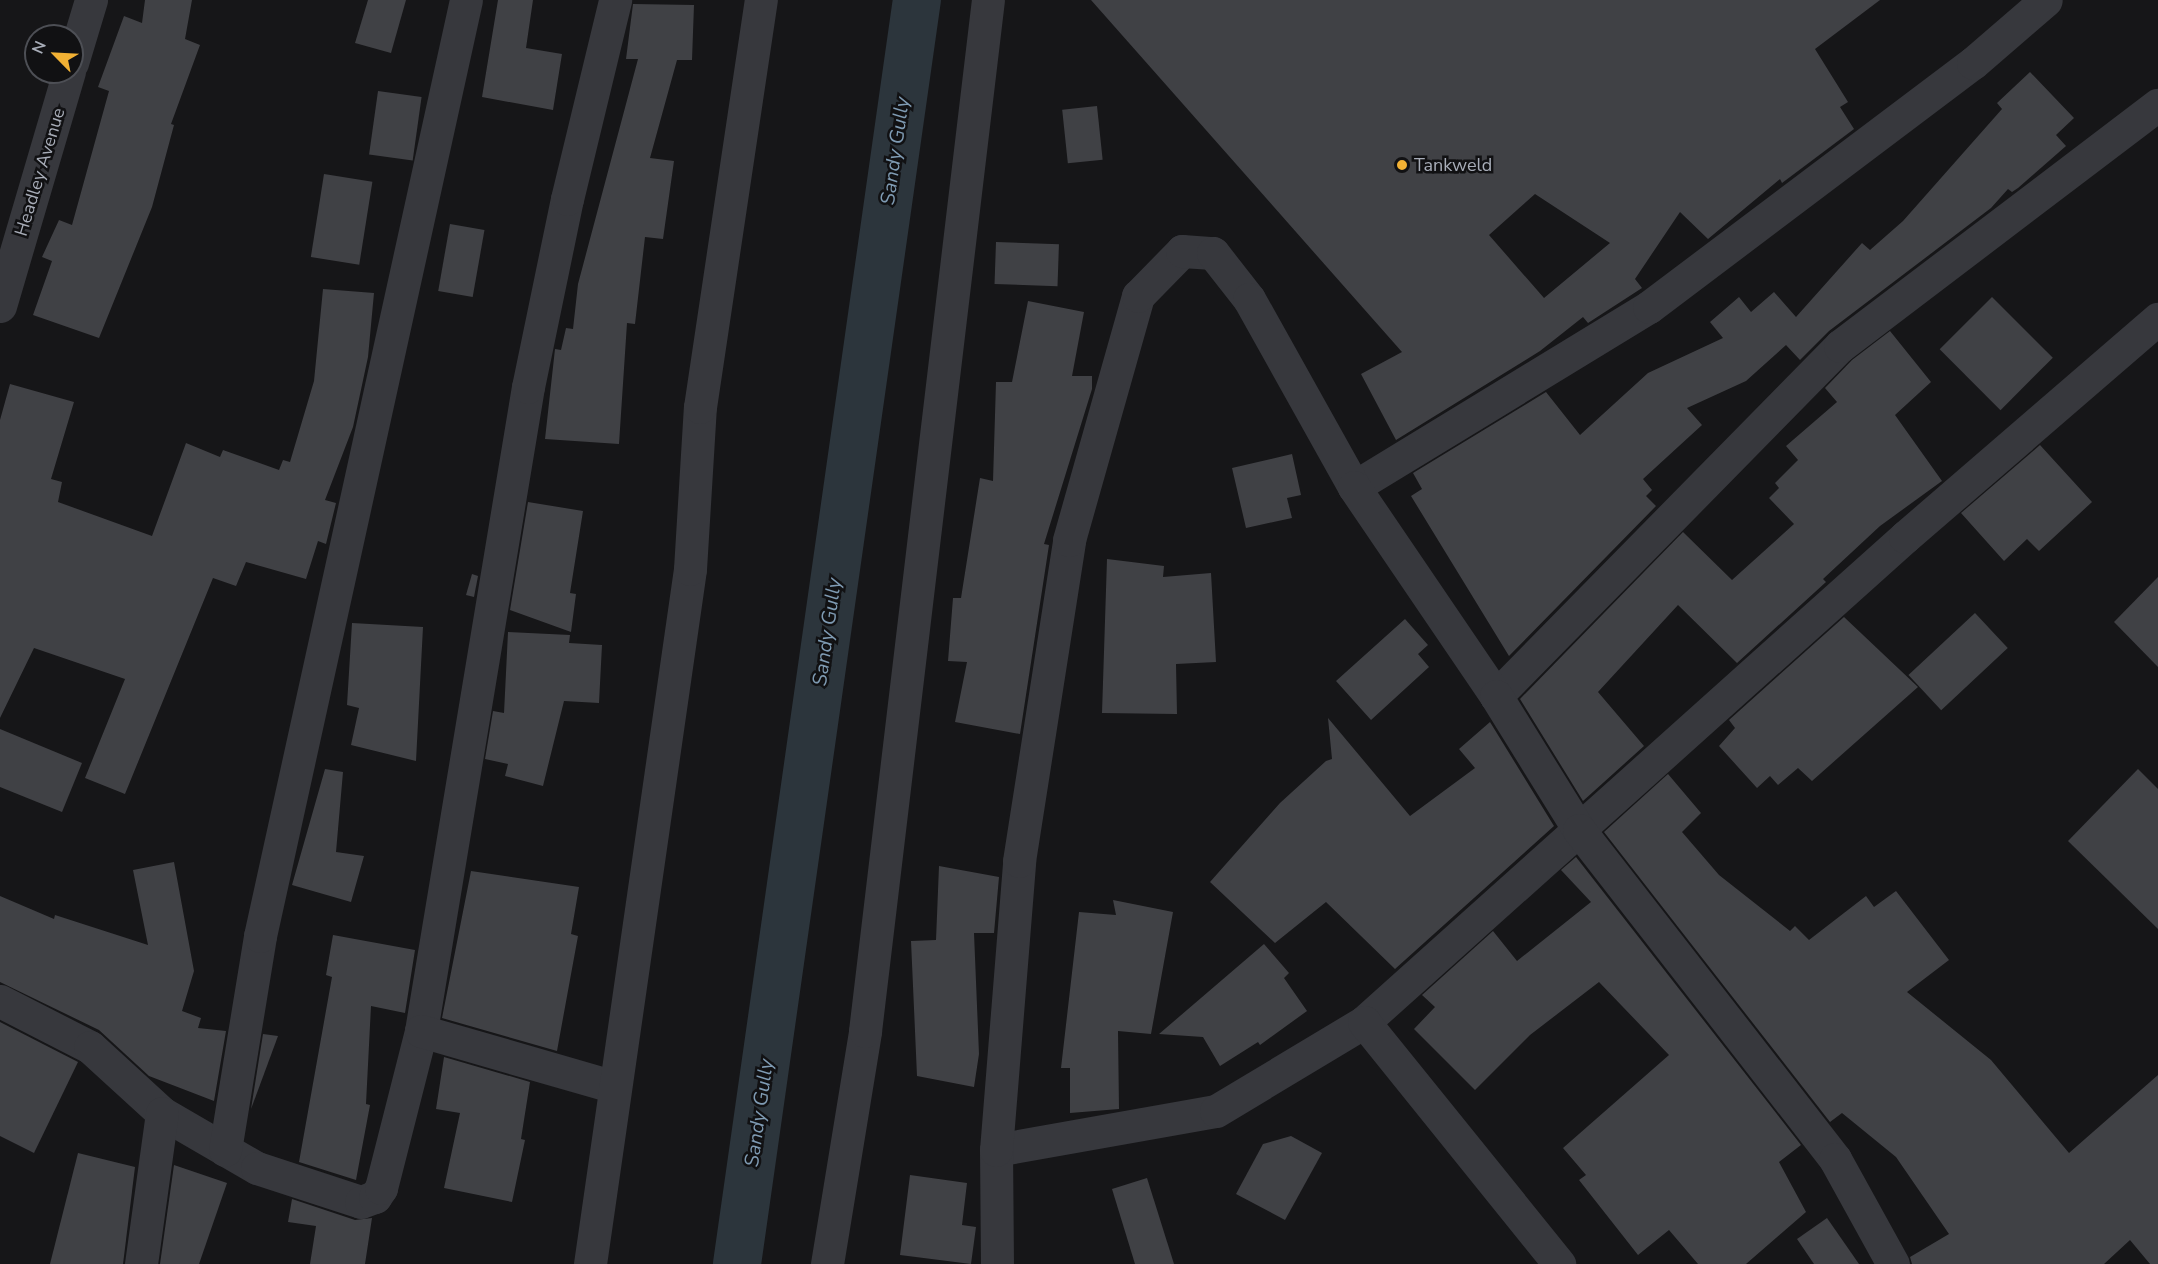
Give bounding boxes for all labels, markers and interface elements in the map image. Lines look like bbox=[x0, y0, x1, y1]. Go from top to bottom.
north arrow bbox=[24, 24, 84, 84]
text: N bbox=[27, 38, 52, 57]
water label: Sandy Gully bbox=[876, 95, 914, 207]
street label: Headley Avenue bbox=[10, 105, 70, 239]
place label: Tankweld bbox=[1414, 154, 1492, 176]
marker: Tankweld bbox=[1395, 158, 1409, 172]
water label: Sandy Gully bbox=[808, 576, 846, 688]
water label: Sandy Gully bbox=[740, 1057, 778, 1169]

